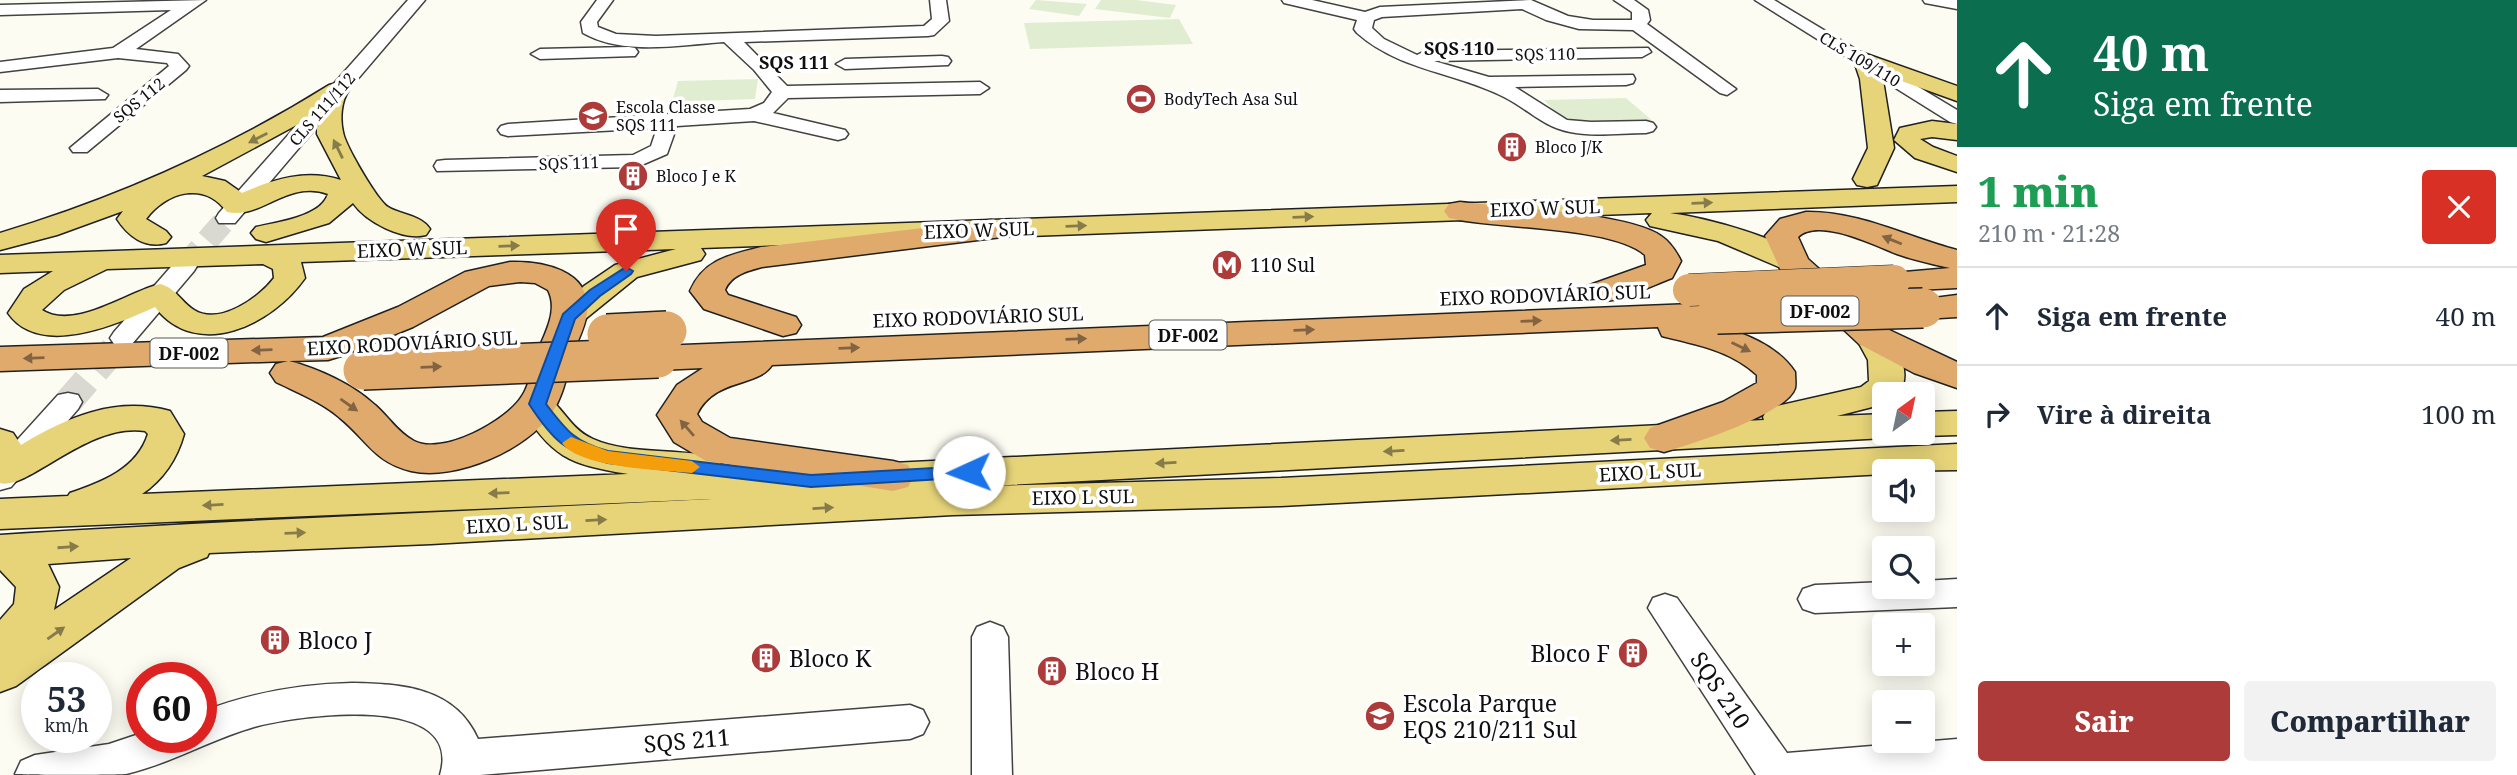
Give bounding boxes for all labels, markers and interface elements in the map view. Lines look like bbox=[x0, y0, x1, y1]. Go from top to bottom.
text: 40 m bbox=[2093, 19, 2209, 85]
street label: CLS 109/110 bbox=[1815, 26, 1905, 92]
icon: ahead bbox=[1978, 28, 2069, 119]
district label: SQS 110 bbox=[1424, 36, 1494, 60]
street label: SQS 110 bbox=[1515, 42, 1575, 66]
district label: SQS 111 bbox=[759, 50, 829, 74]
street label: CLS 111/112 bbox=[284, 67, 360, 151]
street label: SQS 112 bbox=[109, 72, 169, 128]
sports icon: BodyTech Asa Sul bbox=[1124, 82, 1158, 116]
text: Siga em frente bbox=[2093, 82, 2313, 125]
place label: BodyTech Asa Sul bbox=[1164, 88, 1298, 110]
place label: Escola Classe SQS 111 bbox=[616, 96, 715, 136]
school or university icon: Escola Classe SQS 111 bbox=[576, 99, 610, 133]
building icon: Bloco J/K bbox=[1495, 130, 1529, 164]
one-way arrow bbox=[248, 132, 268, 143]
place label: Bloco J/K bbox=[1535, 136, 1603, 158]
one-way arrow bbox=[332, 139, 343, 159]
street label: SQS 111 bbox=[538, 151, 600, 175]
building icon: Bloco J e K bbox=[616, 159, 650, 193]
text: 1 min bbox=[1978, 162, 2099, 219]
place label: Bloco J e K bbox=[656, 165, 737, 187]
button: close bbox=[2422, 170, 2496, 244]
street label: EIXO W SUL bbox=[1489, 193, 1601, 223]
one-way arrow bbox=[1691, 197, 1713, 208]
pin bbox=[596, 199, 656, 271]
icon: arrive bbox=[607, 210, 645, 248]
one-way arrow bbox=[1292, 211, 1314, 222]
street label: EIXO W SUL bbox=[923, 215, 1035, 245]
text: 210 m · 21:28 bbox=[1978, 217, 2120, 249]
one-way arrow bbox=[1065, 221, 1087, 232]
street label: EIXO W SUL bbox=[356, 234, 468, 264]
one-way arrow bbox=[1881, 234, 1902, 245]
one-way arrow bbox=[498, 240, 520, 251]
metro station icon: 110 Sul bbox=[1210, 248, 1244, 282]
place label: 110 Sul bbox=[1250, 252, 1315, 278]
street label: EIXO RODOVIÁRIO SUL bbox=[1439, 278, 1651, 312]
road number: DF-002 bbox=[1782, 296, 1858, 326]
icon: ahead bbox=[1978, 297, 2016, 335]
text: Siga em frente bbox=[2037, 298, 2227, 334]
text: 40 m bbox=[2436, 298, 2496, 334]
street label: EIXO RODOVIÁRIO SUL bbox=[872, 300, 1084, 334]
one-way arrow bbox=[1520, 316, 1542, 327]
road number: DF-002 bbox=[1150, 320, 1226, 349]
street label: EIXO RODOVIÁRIO SUL bbox=[306, 324, 518, 362]
one-way arrow bbox=[1293, 325, 1315, 336]
one-way arrow bbox=[1065, 334, 1087, 345]
road number: DF-002 bbox=[150, 338, 228, 368]
one-way arrow bbox=[1731, 342, 1751, 353]
one-way arrow bbox=[838, 343, 860, 354]
one-way arrow bbox=[250, 344, 272, 356]
one-way arrow bbox=[23, 353, 45, 364]
one-way arrow bbox=[420, 361, 442, 373]
north arrow bbox=[1872, 382, 1936, 444]
map controls bbox=[1872, 382, 1935, 753]
icon: right bbox=[1978, 395, 2016, 433]
text: Vire à direita bbox=[2037, 396, 2212, 432]
text: 100 m bbox=[2421, 396, 2496, 432]
one-way arrow bbox=[340, 398, 358, 412]
one-way arrow bbox=[680, 419, 696, 436]
position arrow bbox=[932, 435, 1006, 509]
one-way arrow bbox=[1610, 435, 1632, 446]
one-way arrow bbox=[1382, 446, 1404, 457]
street label: EIXO L SUL bbox=[1598, 456, 1702, 488]
one-way arrow bbox=[1155, 458, 1177, 469]
button: sound bbox=[1872, 459, 1935, 522]
street label: EIXO L SUL bbox=[1031, 483, 1135, 511]
one-way arrow bbox=[487, 488, 509, 499]
one-way arrow bbox=[202, 500, 224, 511]
one-way arrow bbox=[812, 502, 834, 513]
street label: EIXO L SUL bbox=[465, 508, 569, 540]
one-way arrow bbox=[585, 514, 607, 525]
one-way arrow bbox=[284, 528, 306, 539]
button: search bbox=[1872, 536, 1935, 599]
one-way arrow bbox=[57, 541, 79, 552]
button: + bbox=[1872, 613, 1935, 676]
building icon: Bloco J bbox=[258, 623, 292, 657]
place label: Bloco J bbox=[298, 624, 372, 656]
one-way arrow bbox=[47, 626, 65, 640]
building icon: Bloco F bbox=[1616, 636, 1650, 670]
place label: Bloco F bbox=[1530, 637, 1610, 669]
building icon: Bloco K bbox=[749, 641, 783, 675]
place label: Bloco K bbox=[789, 642, 872, 674]
street label: SQS 210 bbox=[1684, 645, 1758, 735]
building icon: Bloco H bbox=[1035, 654, 1069, 688]
place label: Bloco H bbox=[1075, 655, 1159, 687]
speed limit sign: 60 bbox=[126, 662, 217, 753]
text: 53 bbox=[47, 675, 86, 722]
button: Sair bbox=[1978, 681, 2230, 761]
button: Compartilhar bbox=[2244, 681, 2496, 761]
place label: Escola Parque EQS 210/211 Sul bbox=[1403, 687, 1577, 745]
button: − bbox=[1872, 690, 1935, 753]
school or university icon: Escola Parque EQS 210/211 Sul bbox=[1363, 699, 1397, 733]
text: km/h bbox=[44, 713, 89, 737]
street label: SQS 211 bbox=[642, 720, 732, 760]

